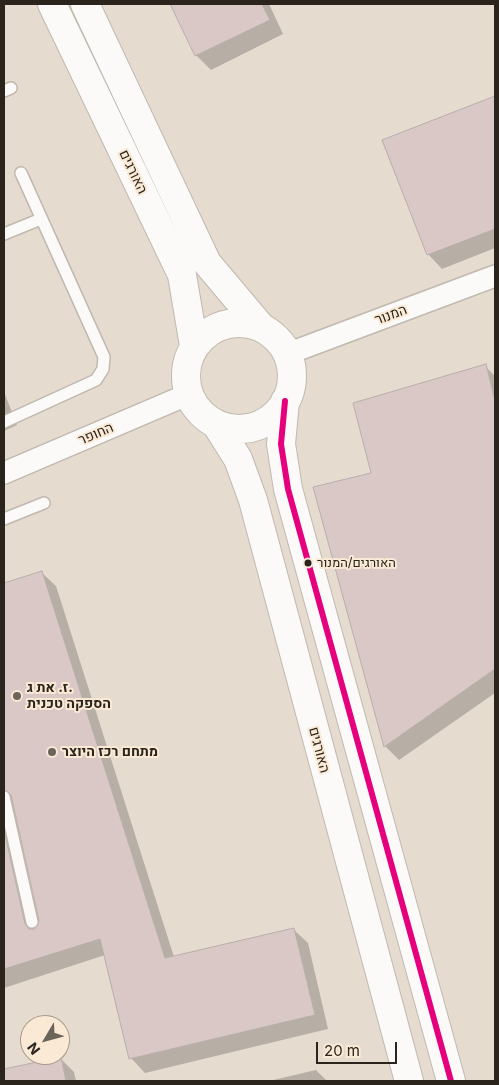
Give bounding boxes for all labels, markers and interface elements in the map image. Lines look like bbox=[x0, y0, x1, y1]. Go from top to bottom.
street label: האורגים bbox=[115, 147, 151, 197]
street label: המנור bbox=[373, 301, 409, 329]
street label: החופר bbox=[76, 419, 116, 449]
place label: האורגים/המנור bbox=[317, 555, 396, 571]
marker: האורגים/המנור bbox=[303, 558, 313, 568]
place label: ז. את ג. הספקה טכנית bbox=[27, 680, 111, 712]
marker: ז. את ג. הספקה טכנית bbox=[11, 690, 23, 702]
street label: האורגים bbox=[305, 725, 333, 775]
place label: מתחם רכז היוצר bbox=[62, 744, 158, 760]
marker: מתחם רכז היוצר bbox=[46, 746, 58, 758]
north arrow bbox=[20, 1015, 70, 1065]
scale bar bbox=[319, 1032, 400, 1064]
text: N bbox=[23, 1039, 43, 1058]
text: 20 m bbox=[324, 1041, 360, 1060]

